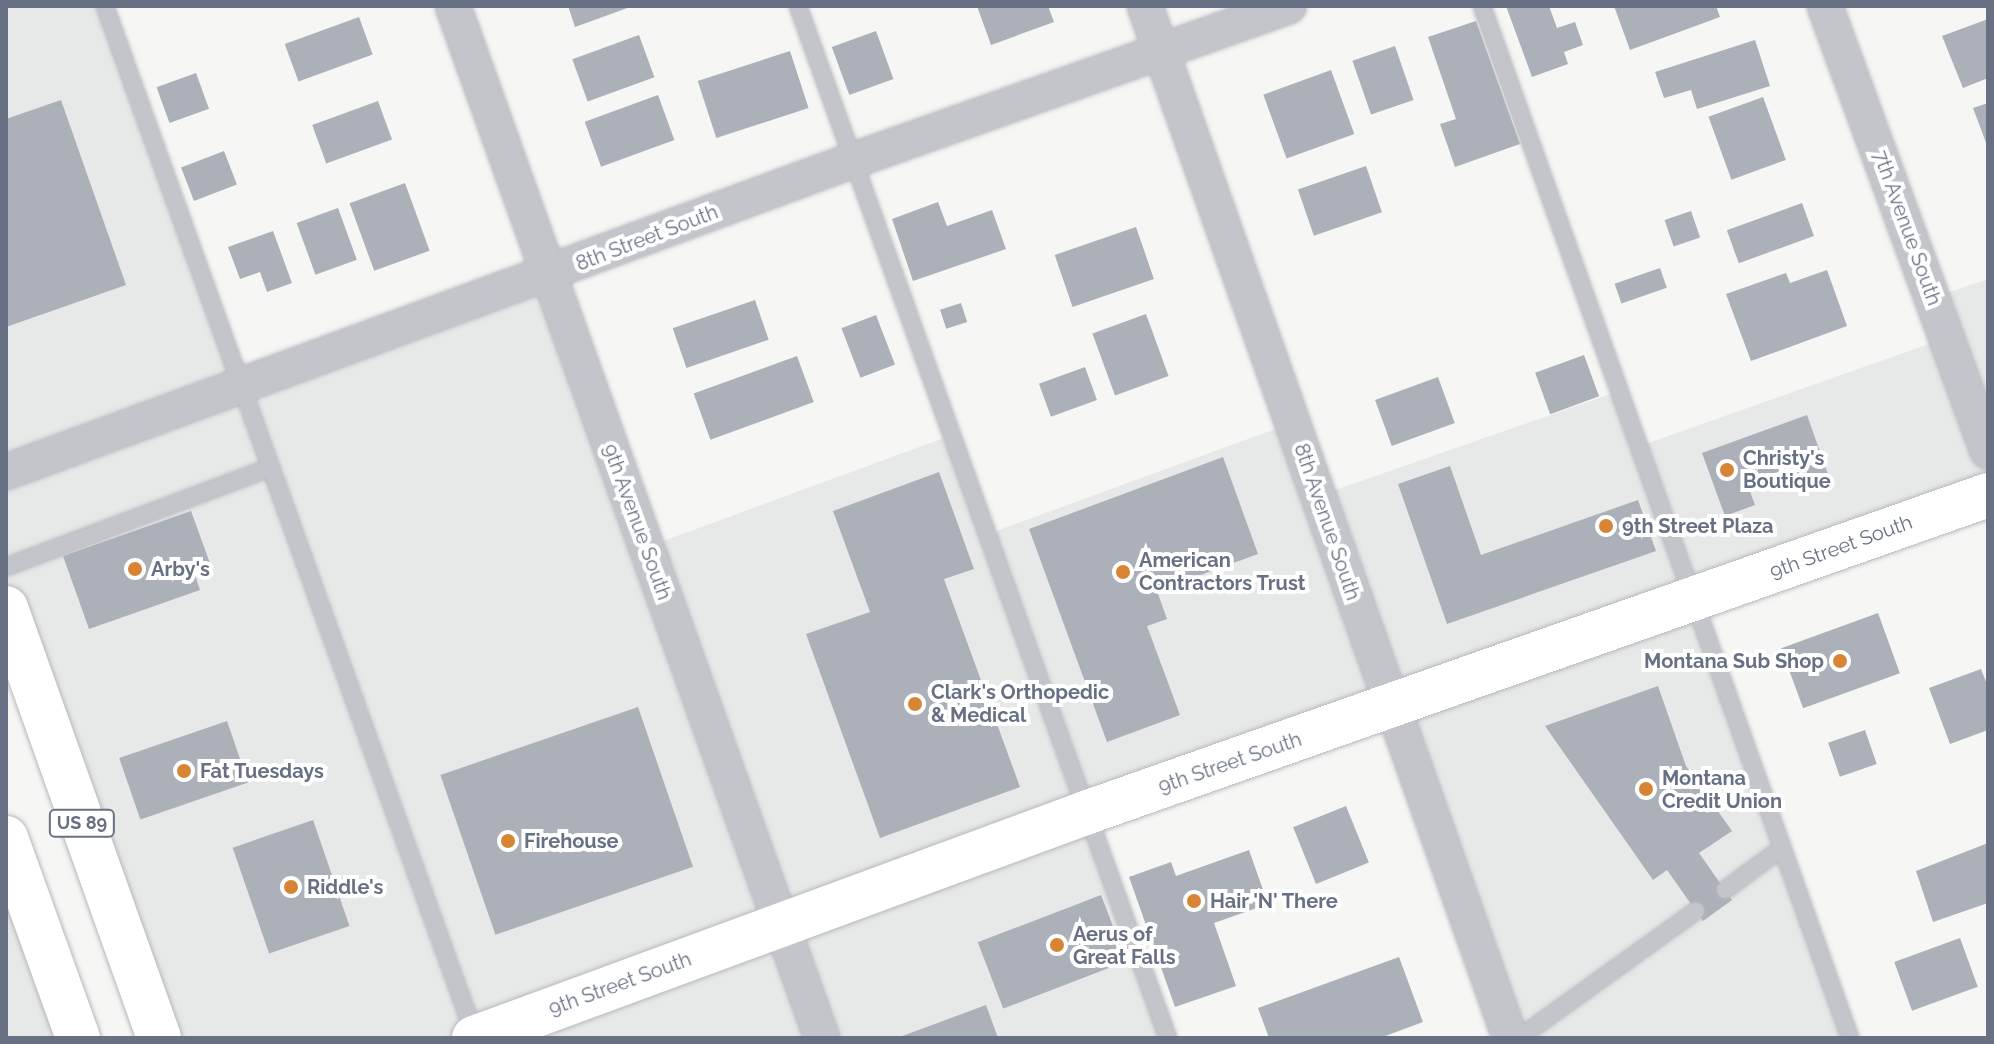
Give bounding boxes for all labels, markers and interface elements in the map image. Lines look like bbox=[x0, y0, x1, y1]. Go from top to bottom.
street label: 7th Avenue South bbox=[1868, 147, 1946, 309]
street label: 8th Street South bbox=[573, 200, 721, 276]
street label: 9th Avenue South bbox=[598, 440, 676, 604]
street label: 8th Avenue South bbox=[1289, 440, 1365, 604]
place label: Christy's Boutique bbox=[1743, 446, 1831, 493]
marker: Christy's Boutique bbox=[1718, 461, 1736, 479]
street label: 9th Street South bbox=[1766, 510, 1916, 584]
place label: 9th Street Plaza bbox=[1622, 514, 1774, 538]
marker: 9th Street Plaza bbox=[1597, 517, 1615, 535]
place label: American Contractors Trust bbox=[1139, 548, 1306, 595]
place label: Arby's bbox=[151, 557, 210, 581]
marker: Arby's bbox=[126, 560, 144, 578]
marker: American Contractors Trust bbox=[1114, 563, 1132, 581]
place label: Montana Sub Shop bbox=[1644, 649, 1824, 673]
marker: Montana Sub Shop bbox=[1831, 652, 1849, 670]
place label: Clark's Orthopedic & Medical bbox=[931, 680, 1109, 727]
marker: Clark's Orthopedic & Medical bbox=[906, 695, 924, 713]
street label: 9th Street South bbox=[1155, 727, 1305, 799]
place label: Fat Tuesdays bbox=[200, 759, 324, 783]
marker: Fat Tuesdays bbox=[175, 762, 193, 780]
place label: Montana Credit Union bbox=[1662, 766, 1782, 813]
marker: Montana Credit Union bbox=[1637, 780, 1655, 798]
road number: US 89 bbox=[48, 809, 116, 837]
place label: Firehouse bbox=[524, 829, 619, 853]
marker: Firehouse bbox=[499, 832, 517, 850]
place label: Riddle's bbox=[307, 875, 384, 899]
marker: Riddle's bbox=[282, 878, 300, 896]
place label: Hair 'N' There bbox=[1210, 889, 1339, 913]
marker: Hair 'N' There bbox=[1185, 892, 1203, 910]
place label: Aerus of Great Falls bbox=[1073, 922, 1176, 969]
marker: Aerus of Great Falls bbox=[1048, 936, 1066, 954]
street label: 9th Street South bbox=[545, 947, 695, 1021]

